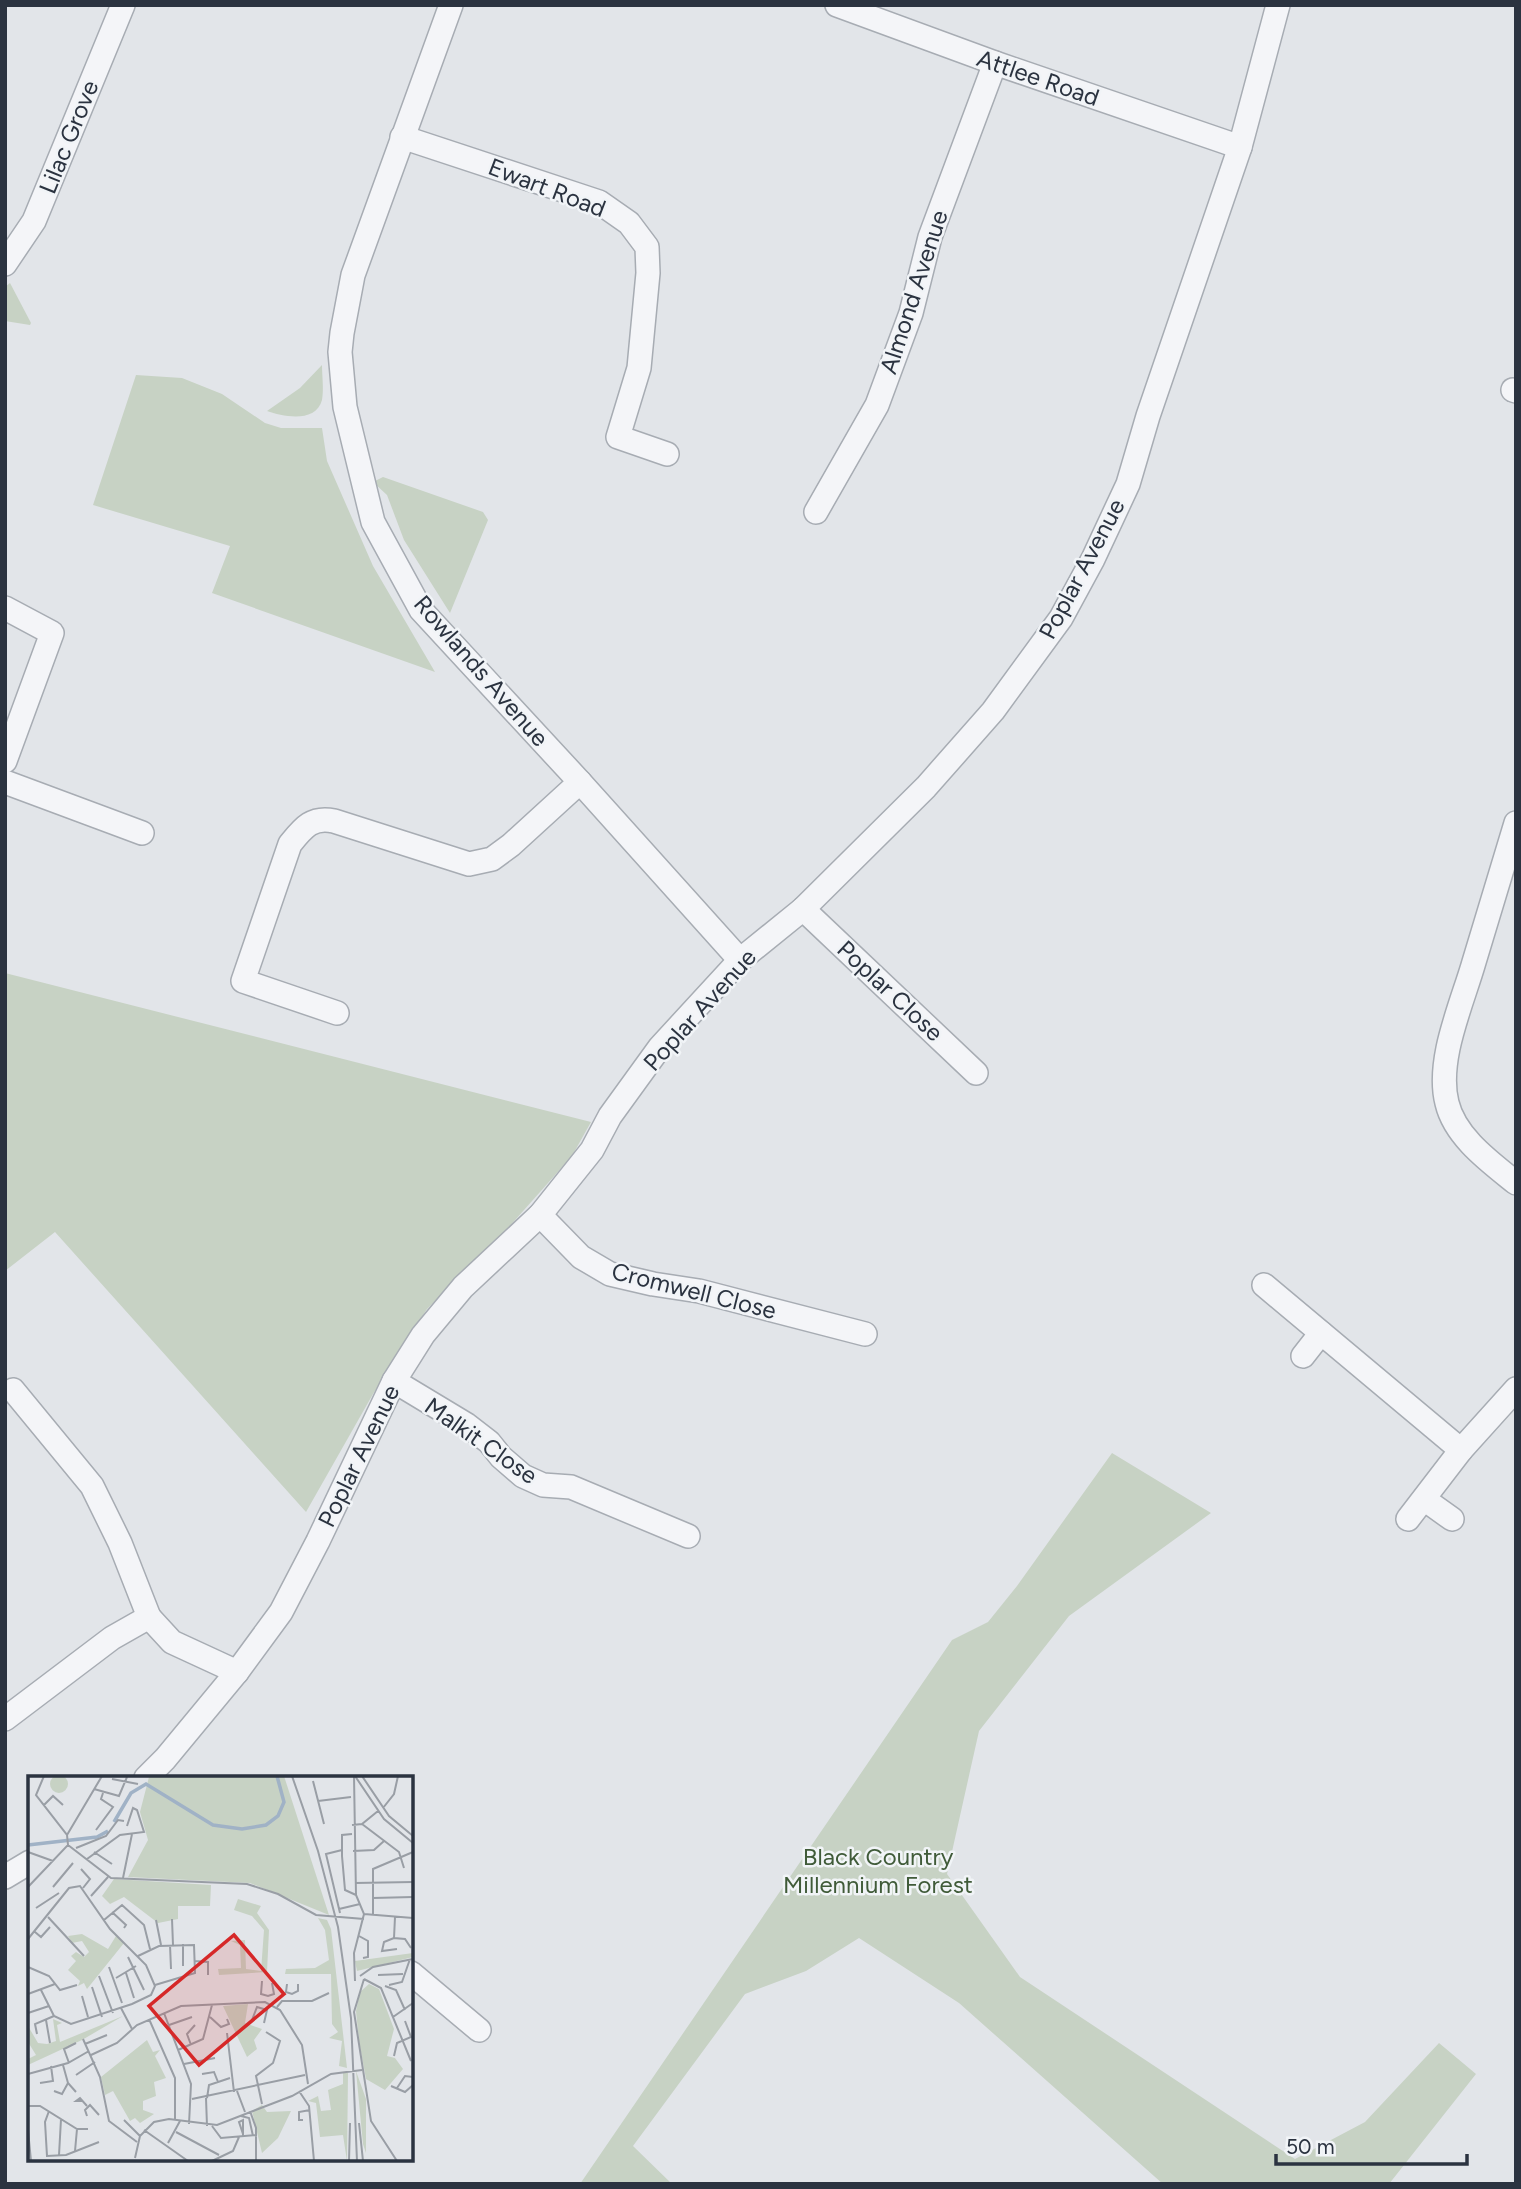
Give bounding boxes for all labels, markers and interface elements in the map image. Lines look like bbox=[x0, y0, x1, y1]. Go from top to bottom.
street label: Attlee Road bbox=[973, 43, 1103, 112]
street label: Lilac Grove bbox=[33, 76, 104, 198]
street label: Ewart Road bbox=[484, 152, 610, 223]
street label: Almond Avenue bbox=[873, 206, 954, 377]
street label: Poplar Avenue bbox=[1032, 494, 1131, 644]
street label: Rowlands Avenue bbox=[408, 589, 555, 752]
street label: Poplar Close bbox=[831, 934, 949, 1047]
street label: Poplar Avenue bbox=[637, 943, 762, 1077]
street label: Cromwell Close bbox=[609, 1256, 779, 1325]
street label: Poplar Avenue bbox=[312, 1380, 405, 1532]
street label: Malkit Close bbox=[419, 1391, 543, 1490]
inset map bbox=[28, 1776, 413, 2161]
park label: Black Country Millennium Forest bbox=[783, 1842, 973, 1899]
scale bar bbox=[1276, 2122, 1467, 2166]
text: 50 m bbox=[1286, 2134, 1335, 2159]

